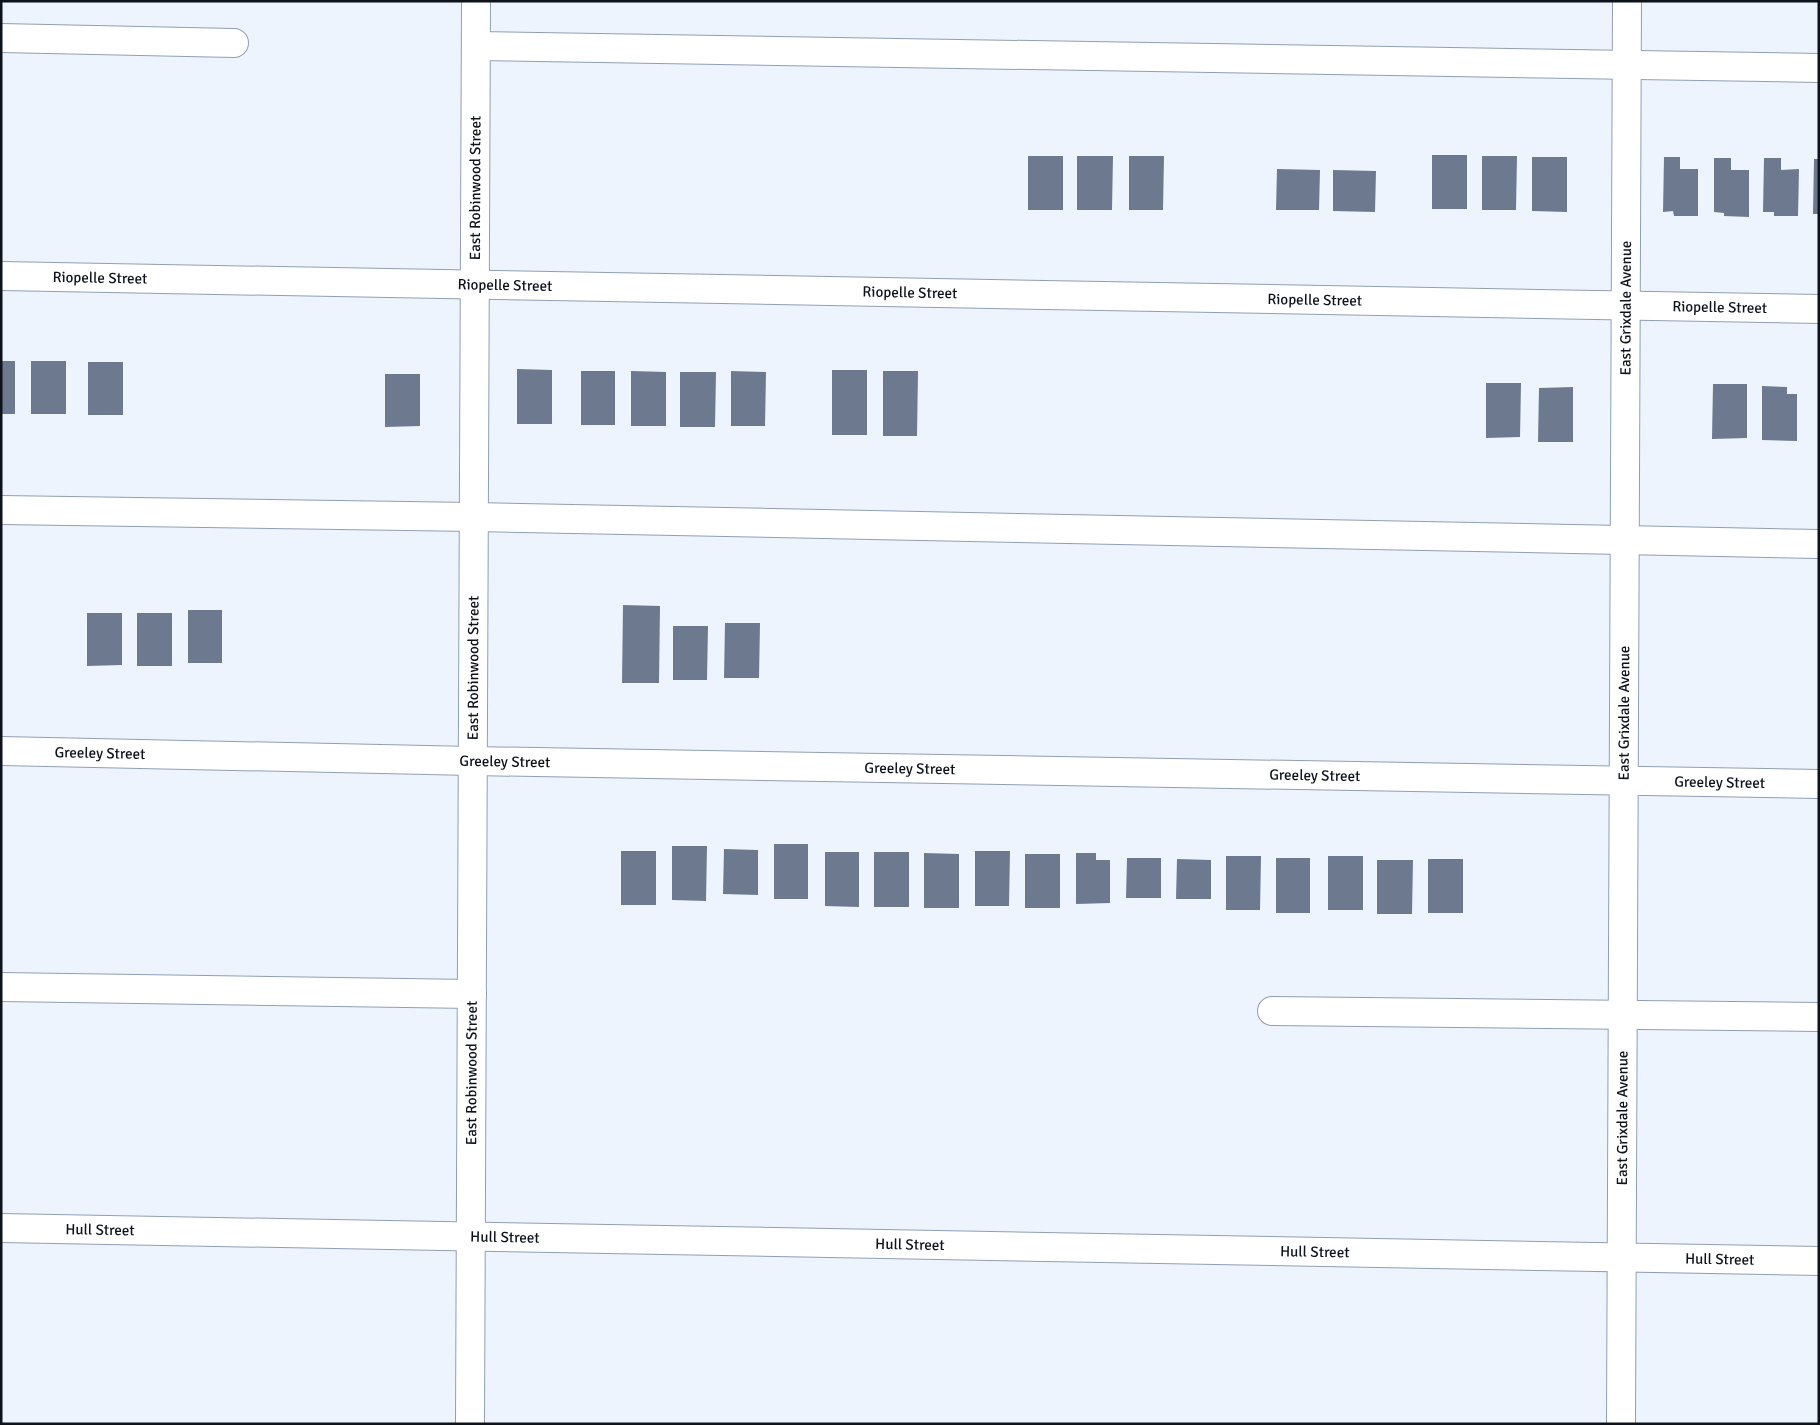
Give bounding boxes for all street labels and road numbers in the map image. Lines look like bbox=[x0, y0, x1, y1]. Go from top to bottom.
street label: East Robinwood Street bbox=[466, 116, 485, 260]
street label: East Grixdale Avenue bbox=[1616, 241, 1635, 375]
street label: Riopelle Street bbox=[52, 268, 148, 288]
street label: Riopelle Street bbox=[457, 275, 552, 295]
street label: Riopelle Street bbox=[862, 283, 957, 302]
street label: Riopelle Street bbox=[1267, 290, 1362, 310]
street label: Riopelle Street bbox=[1672, 297, 1767, 317]
street label: East Robinwood Street bbox=[464, 596, 482, 740]
street label: East Grixdale Avenue bbox=[1615, 646, 1633, 780]
street label: Greeley Street bbox=[54, 743, 146, 763]
street label: Greeley Street bbox=[459, 752, 551, 771]
street label: Greeley Street bbox=[864, 759, 955, 778]
street label: Greeley Street bbox=[1269, 766, 1360, 785]
street label: Greeley Street bbox=[1674, 773, 1765, 792]
street label: East Robinwood Street bbox=[462, 1001, 481, 1145]
street label: East Grixdale Avenue bbox=[1613, 1051, 1632, 1185]
street label: Hull Street bbox=[65, 1220, 135, 1239]
street label: Hull Street bbox=[470, 1228, 540, 1247]
street label: Hull Street bbox=[875, 1235, 945, 1254]
street label: Hull Street bbox=[1280, 1242, 1350, 1261]
street label: Hull Street bbox=[1685, 1250, 1755, 1269]

